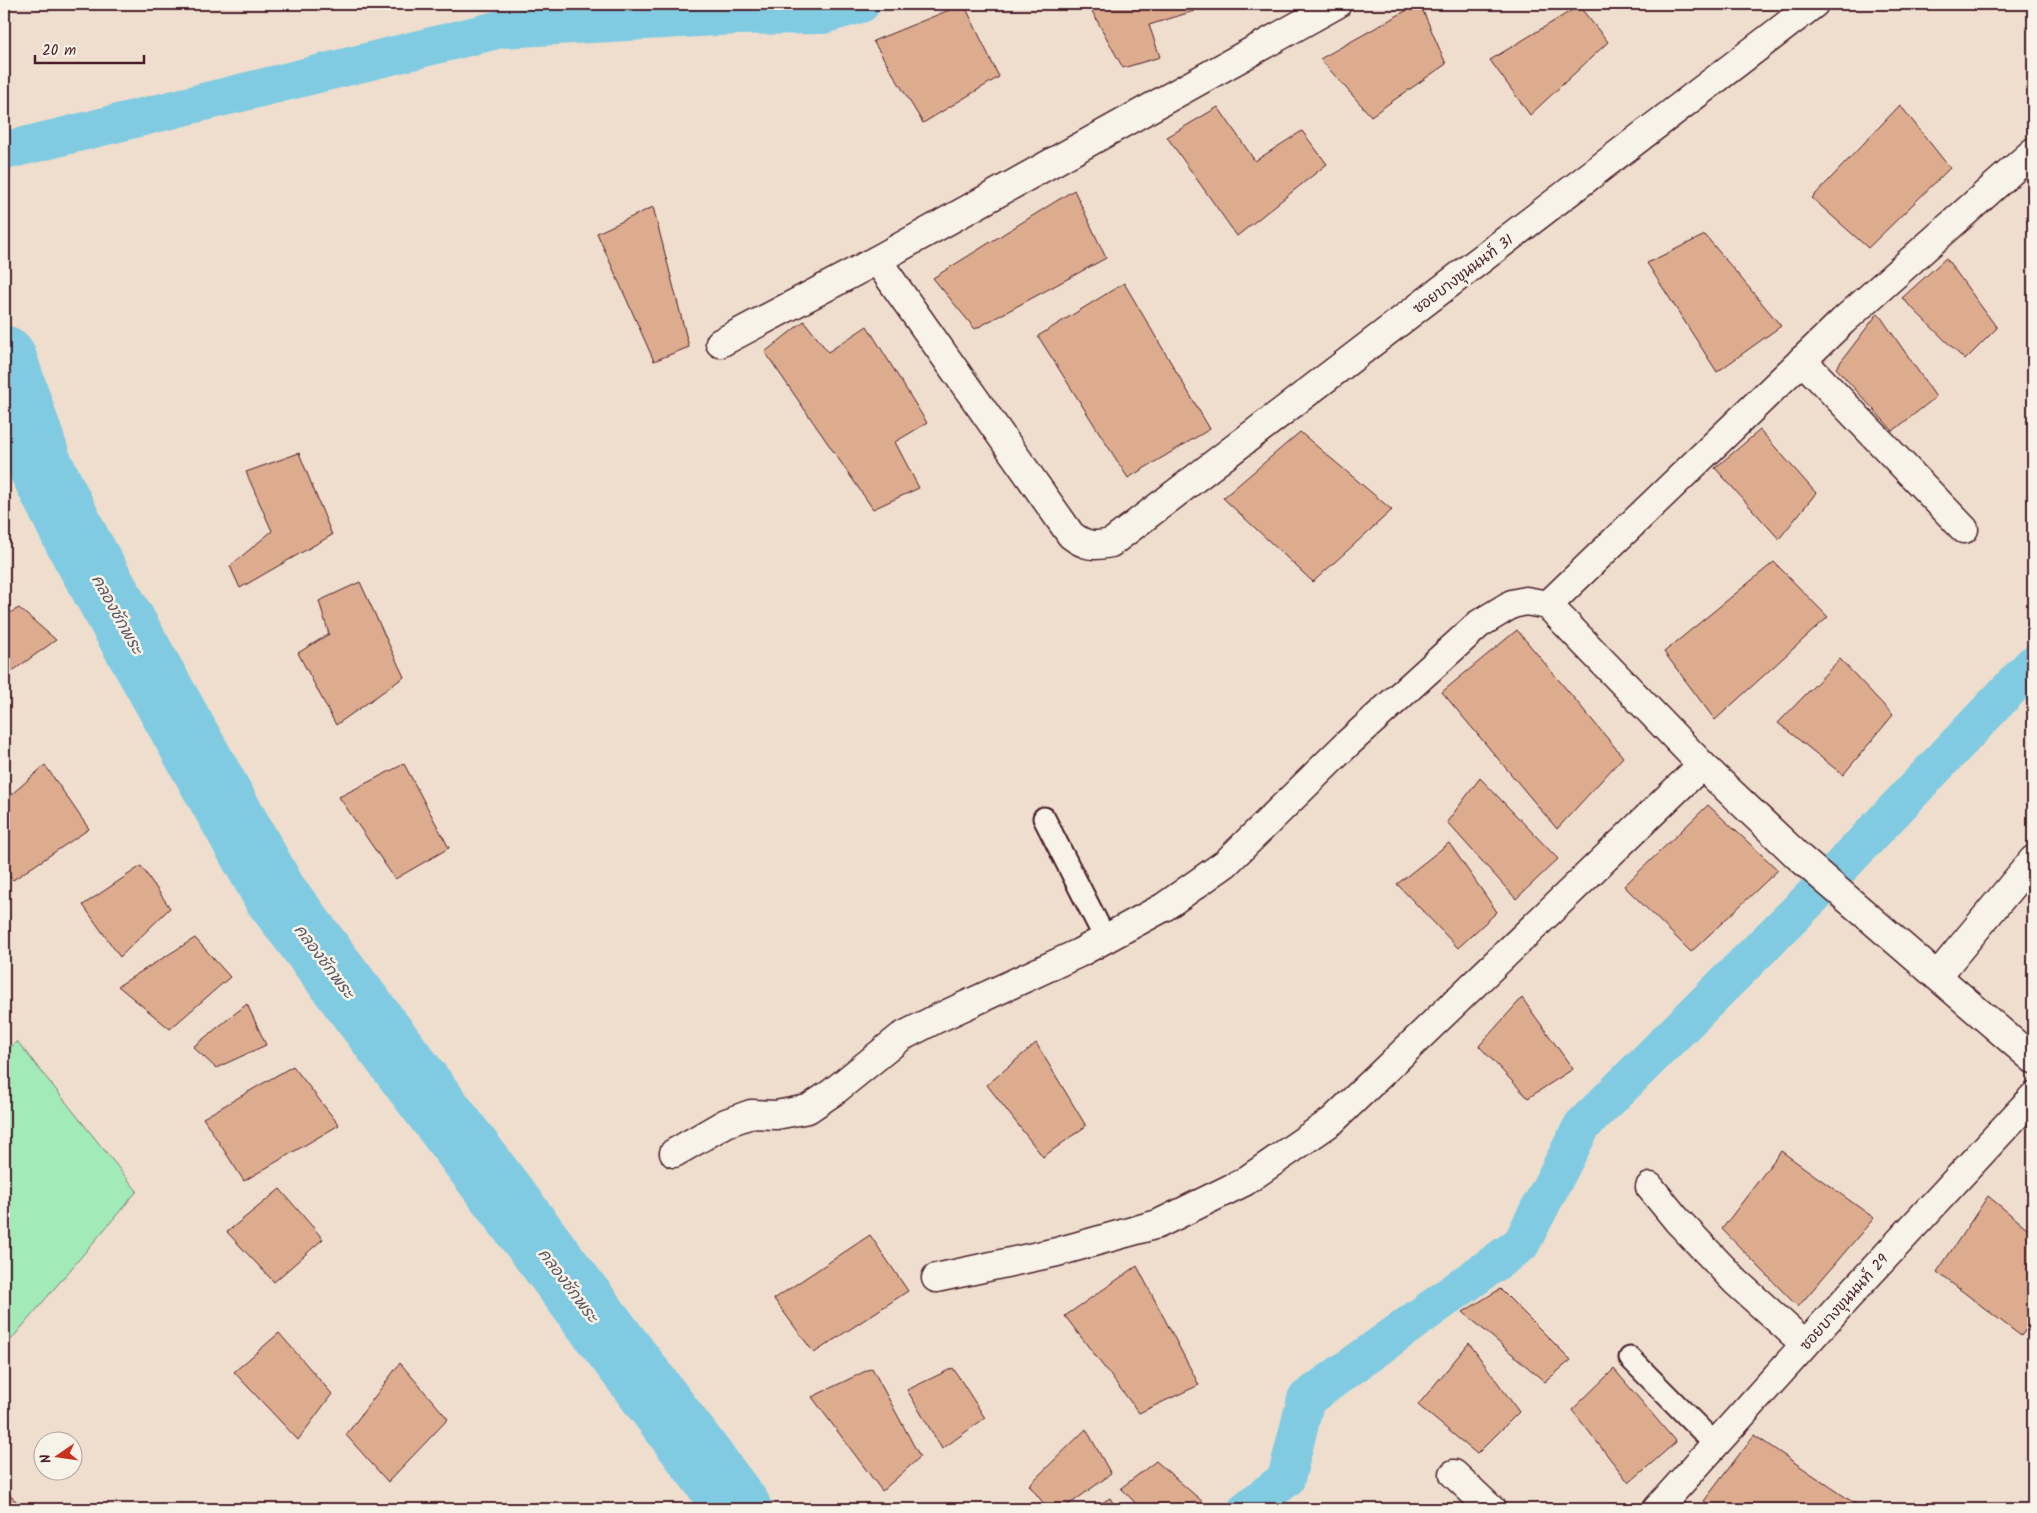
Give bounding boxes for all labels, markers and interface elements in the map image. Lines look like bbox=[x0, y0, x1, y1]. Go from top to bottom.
scale bar bbox=[35, 32, 144, 64]
text: 20 m bbox=[42, 39, 76, 63]
street label: ซอยบางขุนนนท์ 31 bbox=[1408, 229, 1519, 321]
water label: คลองชักพระ bbox=[85, 570, 150, 660]
water label: คลองชักพระ bbox=[287, 919, 361, 1005]
water label: คลองชักพระ bbox=[531, 1243, 605, 1329]
street label: ซอยบางขุนนนท์ 29 bbox=[1795, 1248, 1895, 1357]
north arrow bbox=[32, 1430, 82, 1480]
text: N bbox=[35, 1452, 58, 1465]

